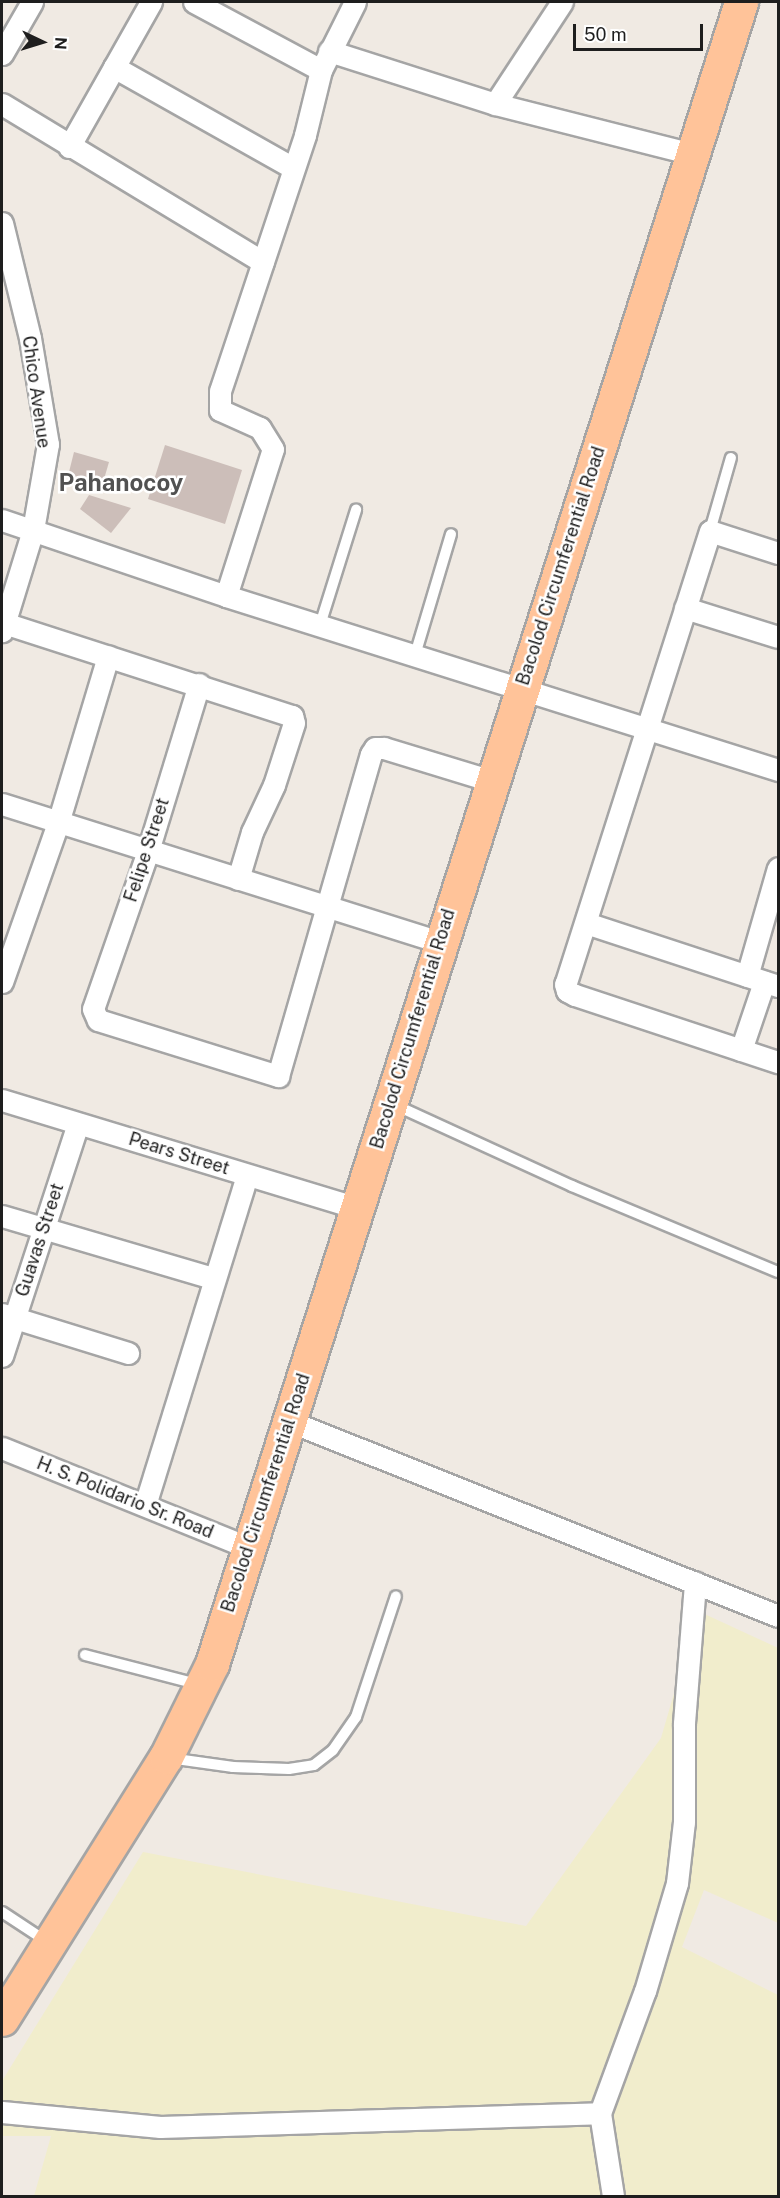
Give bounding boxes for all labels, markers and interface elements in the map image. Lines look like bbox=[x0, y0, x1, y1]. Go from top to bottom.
north arrow bbox=[12, 12, 72, 72]
scale bar bbox=[576, 12, 706, 50]
text: 50 m bbox=[584, 24, 627, 45]
text: N bbox=[51, 36, 70, 50]
street label: Chico Avenue bbox=[17, 334, 55, 450]
street label: Bacolod Circumferential Road bbox=[512, 444, 610, 688]
district label: Pahanocoy bbox=[59, 469, 183, 497]
street label: Felipe Street bbox=[120, 795, 174, 905]
street label: Bacolod Circumferential Road bbox=[366, 906, 460, 1152]
street label: Pears Street bbox=[126, 1128, 232, 1180]
street label: Guavas Street bbox=[11, 1181, 69, 1299]
street label: Bacolod Circumferential Road bbox=[217, 1371, 315, 1615]
street label: H. S. Polidario Sr. Road bbox=[33, 1453, 217, 1543]

